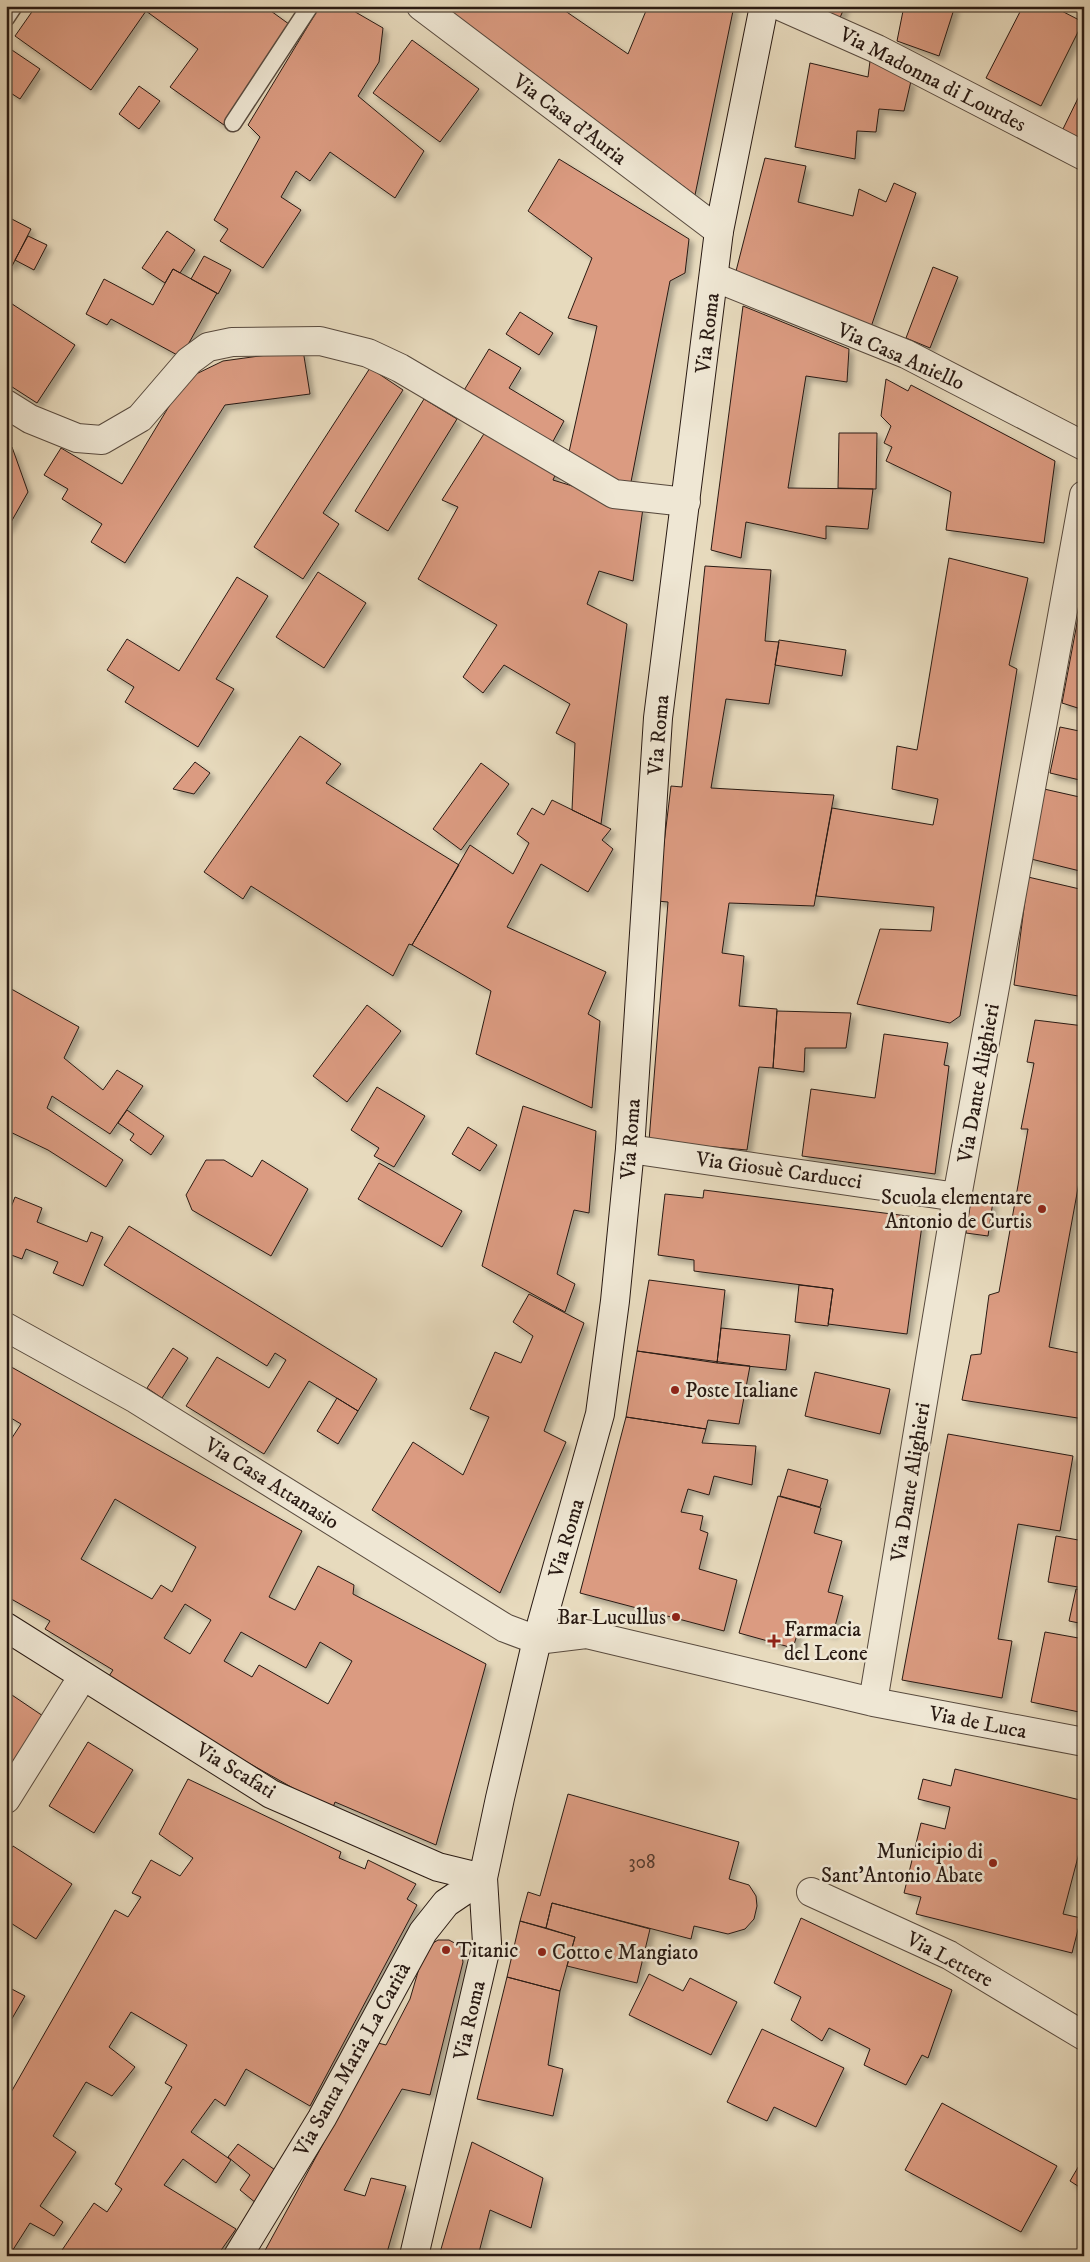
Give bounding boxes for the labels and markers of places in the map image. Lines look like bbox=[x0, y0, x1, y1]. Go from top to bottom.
place label: Scuola elementare Antonio de Curtis bbox=[881, 1185, 1032, 1235]
marker: Scuola elementare Antonio de Curtis bbox=[1036, 1203, 1048, 1215]
place label: Poste Italiane bbox=[685, 1378, 798, 1404]
marker: Poste Italiane bbox=[669, 1384, 681, 1396]
place label: Bar Lucullus bbox=[557, 1605, 666, 1631]
marker: Bar Lucullus bbox=[670, 1611, 682, 1623]
place label: Farmacia del Leone bbox=[784, 1617, 868, 1667]
marker: Farmacia del Leone bbox=[768, 1635, 780, 1647]
place label: Municipio di Sant'Antonio Abate bbox=[821, 1839, 983, 1889]
marker: Municipio di Sant'Antonio Abate bbox=[987, 1857, 999, 1869]
place label: Titanic bbox=[456, 1938, 518, 1964]
place label: Cotto e Mangiato bbox=[552, 1940, 698, 1966]
marker: Titanic bbox=[440, 1944, 452, 1956]
marker: Cotto e Mangiato bbox=[536, 1946, 548, 1958]

